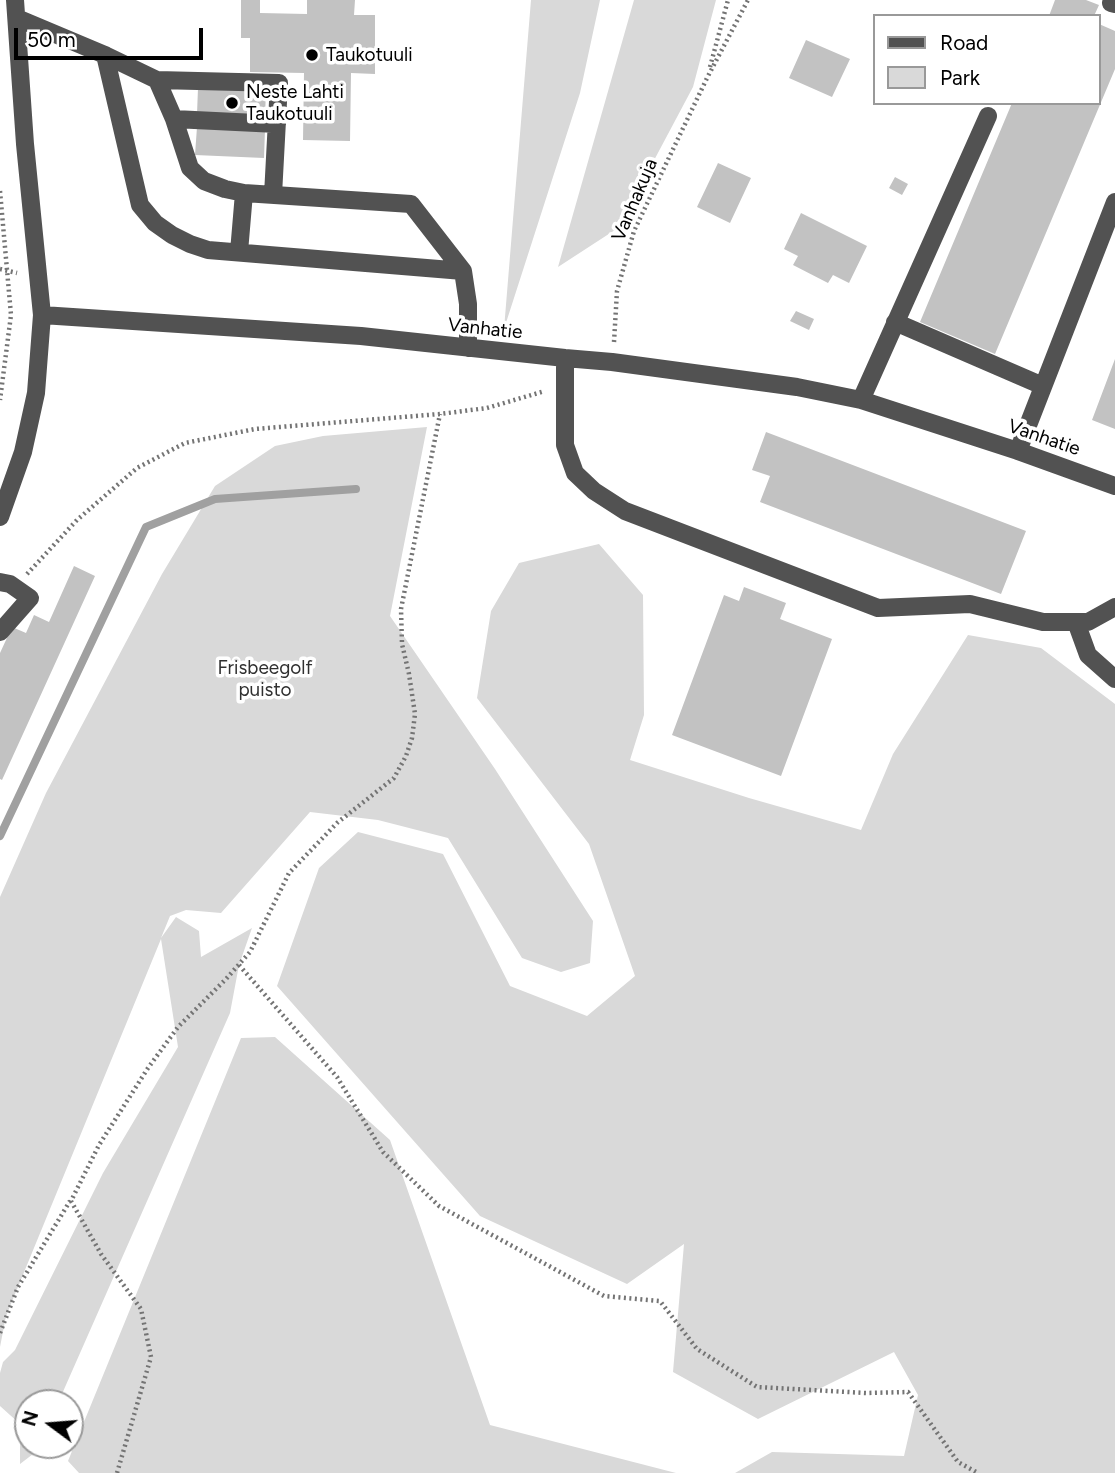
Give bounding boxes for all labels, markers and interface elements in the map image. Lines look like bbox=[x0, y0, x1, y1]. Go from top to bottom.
scale bar bbox=[18, 14, 206, 58]
legend bbox=[874, 14, 1101, 105]
text: 50 m bbox=[27, 27, 76, 52]
text: Road bbox=[940, 30, 988, 55]
place label: Taukotuuli bbox=[326, 44, 413, 66]
marker: Taukotuuli bbox=[304, 47, 320, 63]
text: Park bbox=[940, 65, 980, 90]
place label: Neste Lahti Taukotuuli bbox=[246, 81, 344, 125]
marker: Neste Lahti Taukotuuli bbox=[224, 95, 240, 111]
street label: Vanhakuja bbox=[607, 155, 663, 245]
street label: Vanhatie bbox=[447, 314, 523, 344]
street label: Vanhatie bbox=[1005, 415, 1083, 461]
park label: Frisbeegolf puisto bbox=[217, 657, 313, 701]
north arrow bbox=[14, 1389, 84, 1459]
text: N bbox=[17, 1408, 43, 1429]

